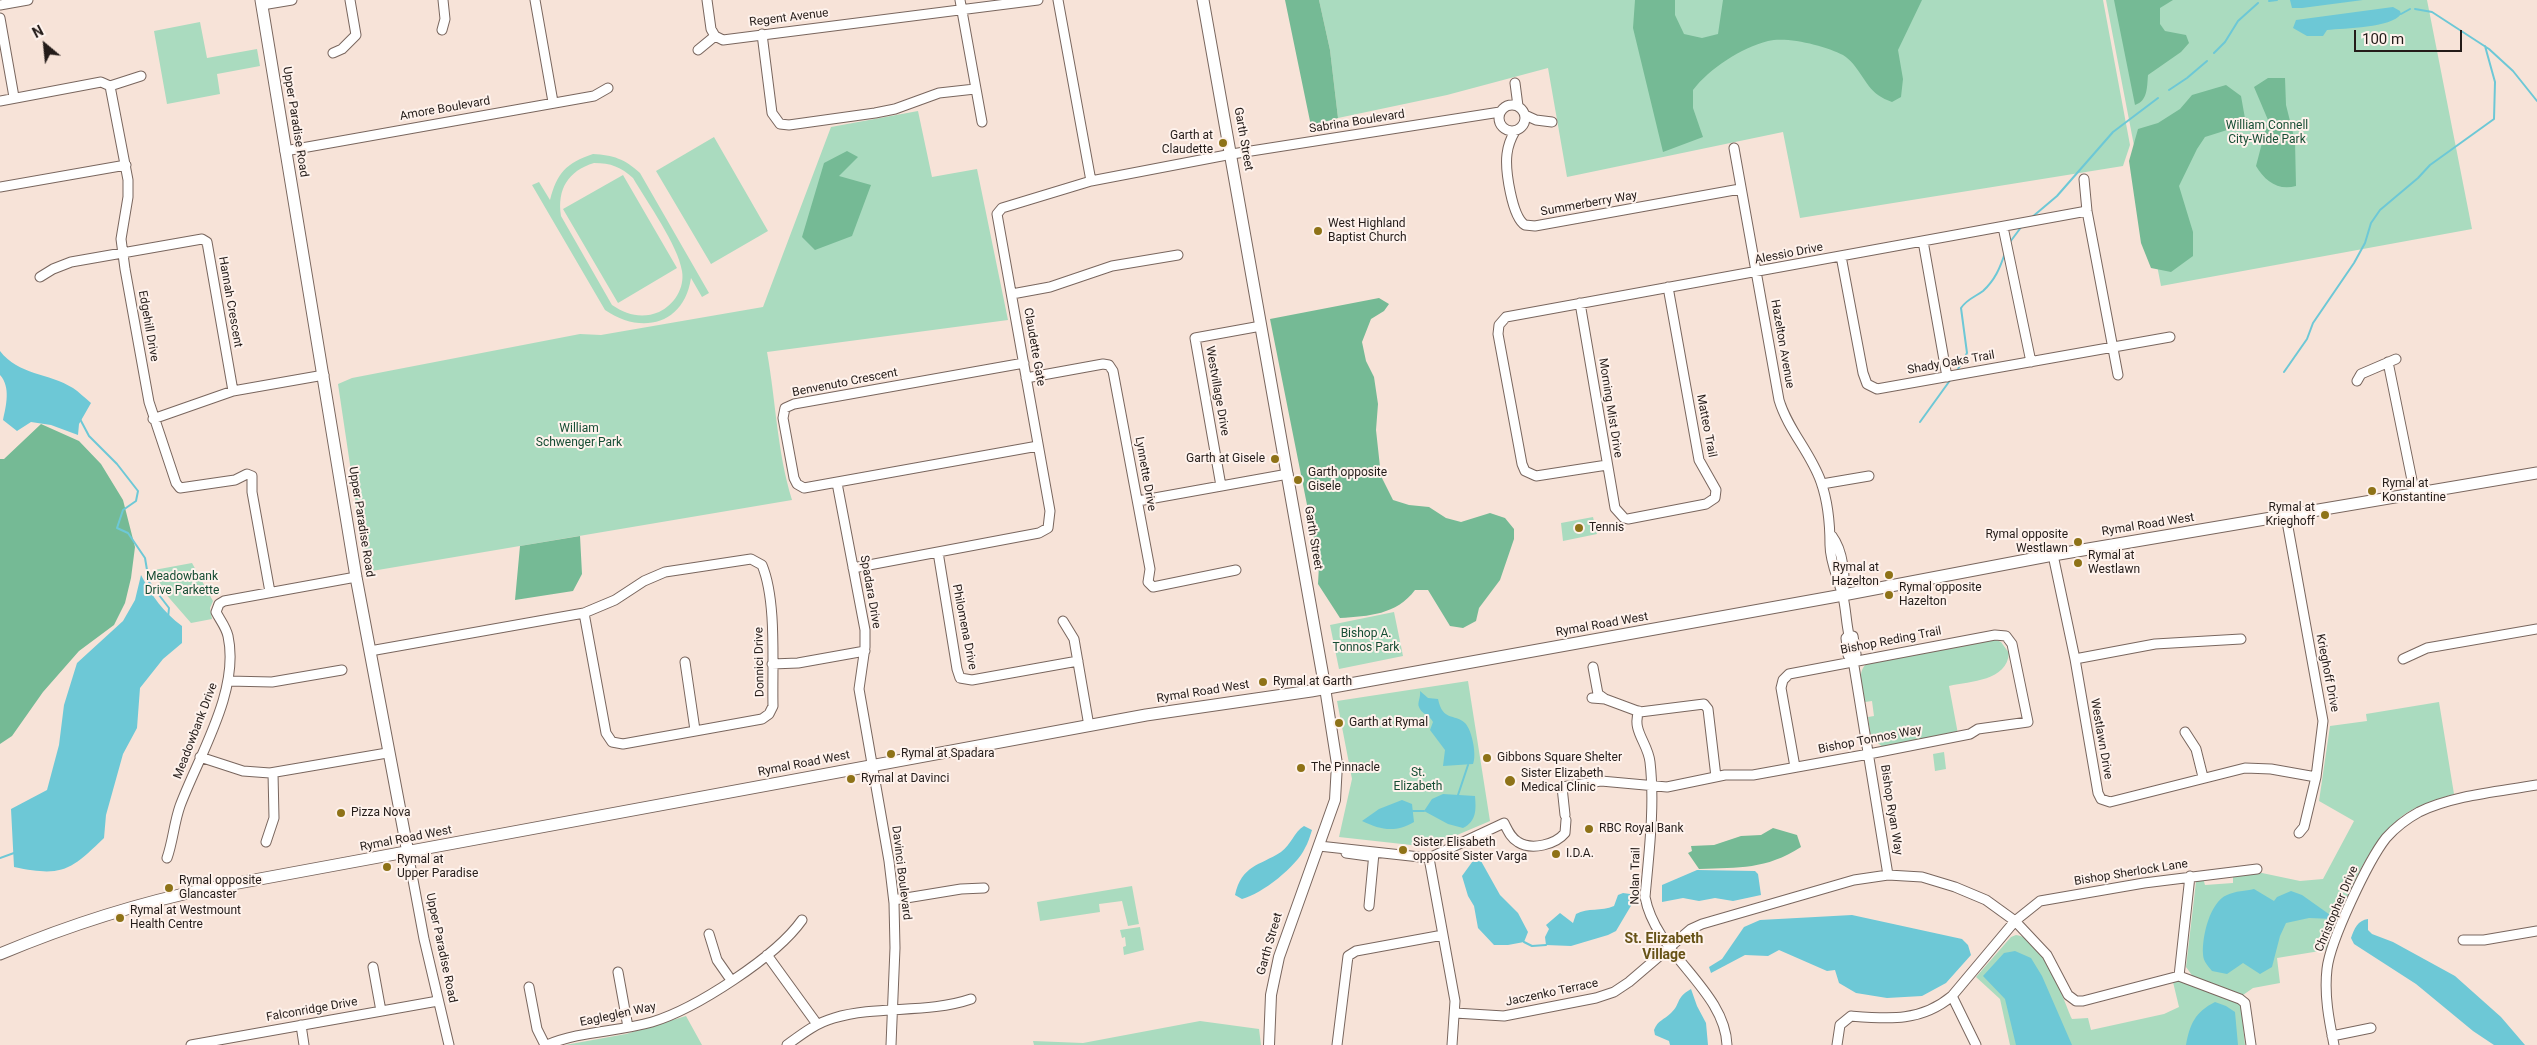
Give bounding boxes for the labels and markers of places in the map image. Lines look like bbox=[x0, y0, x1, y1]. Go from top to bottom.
place label: Garth at Claudette bbox=[1162, 129, 1213, 157]
marker: Garth at Claudette bbox=[1217, 137, 1229, 149]
place label: West Highland Baptist Church bbox=[1328, 217, 1407, 245]
marker: West Highland Baptist Church bbox=[1312, 225, 1324, 237]
place label: Garth at Gisele bbox=[1186, 452, 1265, 466]
marker: Garth at Gisele bbox=[1269, 453, 1281, 465]
place label: Garth opposite Gisele bbox=[1308, 466, 1387, 494]
marker: Garth opposite Gisele bbox=[1292, 474, 1304, 486]
place label: Rymal at Konstantine bbox=[2382, 477, 2446, 505]
marker: Rymal at Konstantine bbox=[2366, 485, 2378, 497]
place label: Rymal at Krieghoff bbox=[2266, 501, 2315, 529]
marker: Rymal at Krieghoff bbox=[2319, 509, 2331, 521]
place label: Tennis bbox=[1589, 521, 1624, 535]
marker: Tennis bbox=[1573, 522, 1585, 534]
place label: Rymal opposite Westlawn bbox=[1985, 528, 2068, 556]
marker: Rymal opposite Westlawn bbox=[2072, 536, 2084, 548]
place label: Rymal at Westlawn bbox=[2088, 549, 2140, 577]
marker: Rymal at Westlawn bbox=[2072, 557, 2084, 569]
place label: Rymal at Hazelton bbox=[1831, 561, 1879, 589]
marker: Rymal at Hazelton bbox=[1883, 569, 1895, 581]
place label: Rymal opposite Hazelton bbox=[1899, 581, 1982, 609]
marker: Rymal opposite Hazelton bbox=[1883, 589, 1895, 601]
place label: Rymal at Garth bbox=[1273, 675, 1352, 689]
marker: Rymal at Garth bbox=[1257, 676, 1269, 688]
place label: Garth at Rymal bbox=[1349, 716, 1428, 730]
marker: Garth at Rymal bbox=[1333, 717, 1345, 729]
place label: Rymal at Spadara bbox=[901, 747, 994, 761]
marker: Rymal at Spadara bbox=[885, 748, 897, 760]
place label: Gibbons Square Shelter bbox=[1497, 751, 1622, 765]
marker: Gibbons Square Shelter bbox=[1481, 752, 1493, 764]
place label: The Pinnacle bbox=[1311, 761, 1380, 775]
marker: The Pinnacle bbox=[1295, 762, 1307, 774]
place label: Sister Elizabeth Medical Clinic bbox=[1521, 767, 1603, 795]
place label: Rymal at Davinci bbox=[861, 772, 949, 786]
marker: Rymal at Davinci bbox=[845, 773, 857, 785]
marker: Sister Elizabeth Medical Clinic bbox=[1503, 774, 1517, 788]
place label: Pizza Nova bbox=[351, 806, 410, 820]
marker: Pizza Nova bbox=[335, 807, 347, 819]
place label: RBC Royal Bank bbox=[1599, 822, 1684, 836]
marker: RBC Royal Bank bbox=[1583, 823, 1595, 835]
place label: Sister Elisabeth opposite Sister Varga bbox=[1413, 836, 1527, 864]
marker: Sister Elisabeth opposite Sister Varga bbox=[1397, 844, 1409, 856]
place label: I.D.A. bbox=[1566, 847, 1594, 861]
marker: I.D.A. bbox=[1550, 848, 1562, 860]
place label: Rymal at Upper Paradise bbox=[397, 853, 478, 881]
marker: Rymal at Upper Paradise bbox=[381, 861, 393, 873]
place label: Rymal opposite Glancaster bbox=[179, 874, 262, 902]
marker: Rymal opposite Glancaster bbox=[163, 882, 175, 894]
place label: Rymal at Westmount Health Centre bbox=[130, 904, 241, 932]
marker: Rymal at Westmount Health Centre bbox=[114, 912, 126, 924]

